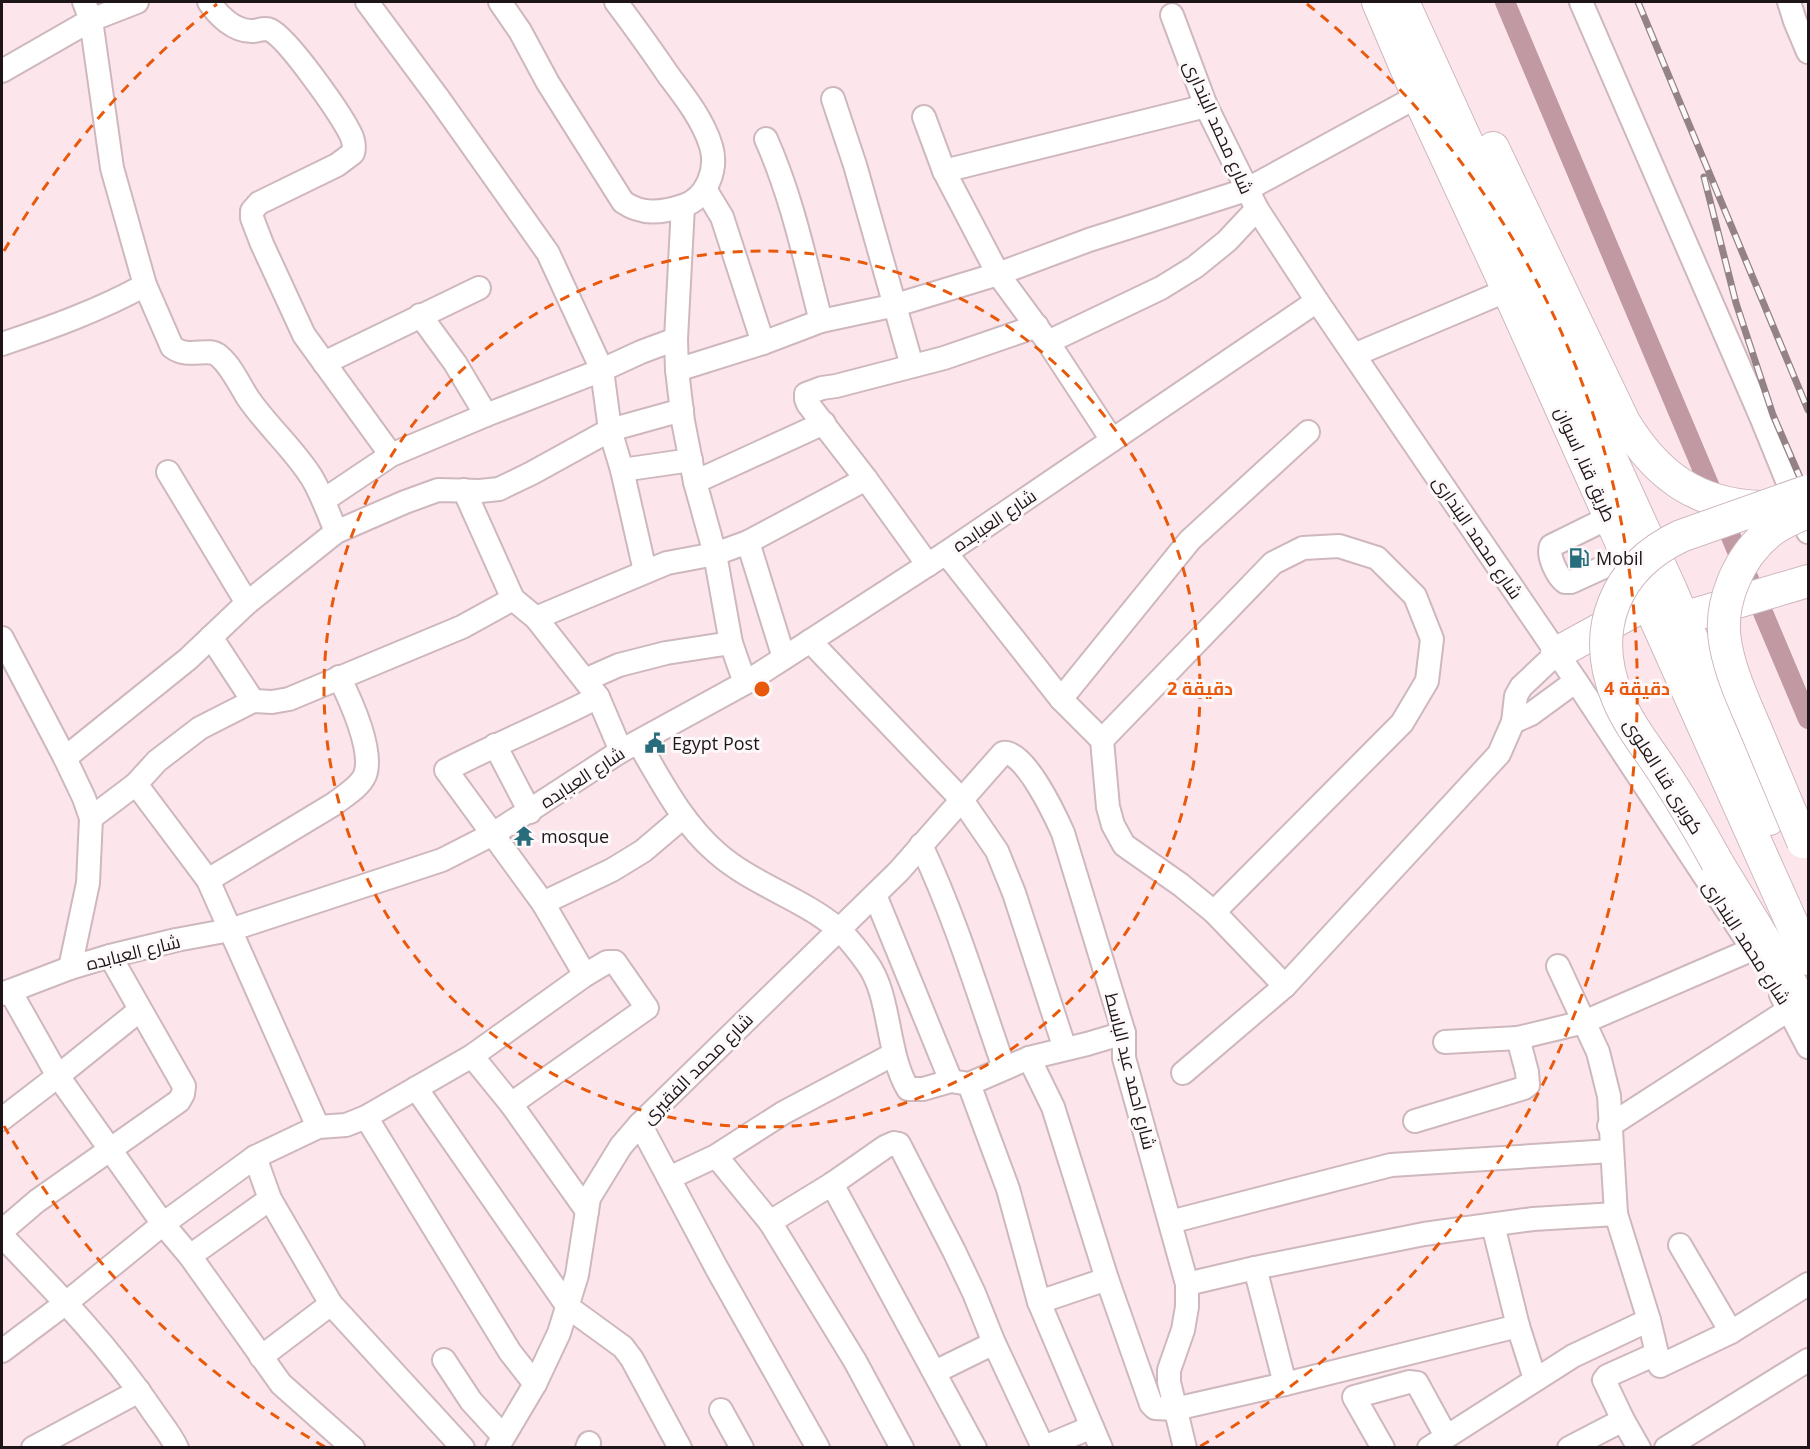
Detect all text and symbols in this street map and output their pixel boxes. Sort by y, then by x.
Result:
street label: شارع محمد البندارى [1178,56,1259,198]
street label: طريق قنا, اسوان [1549,403,1622,526]
street label: شارع محمد البندارى [1427,471,1528,604]
street label: شارع العبابده [947,483,1041,558]
fuel station icon: Mobil [1567,546,1591,570]
place label: Mobil [1596,546,1643,570]
text: 2 دقيقة [1167,676,1233,700]
text: 4 دقيقة [1604,676,1670,700]
centre of rings [752,679,772,699]
street label: كوبرى قنا العلوى [1619,714,1709,838]
public building icon: Egypt Post [643,731,667,755]
place label: Egypt Post [672,731,760,755]
street label: شارع العبابده [535,741,629,814]
temple icon: mosque [512,824,536,848]
place label: mosque [541,824,609,848]
street label: شارع محمد البندارى [1697,875,1796,1010]
street label: شارع العبابده [83,929,183,976]
street label: شارع احمد عبد الباسط [1099,990,1162,1152]
street label: شارع محمد الفقيرى [636,1007,759,1130]

